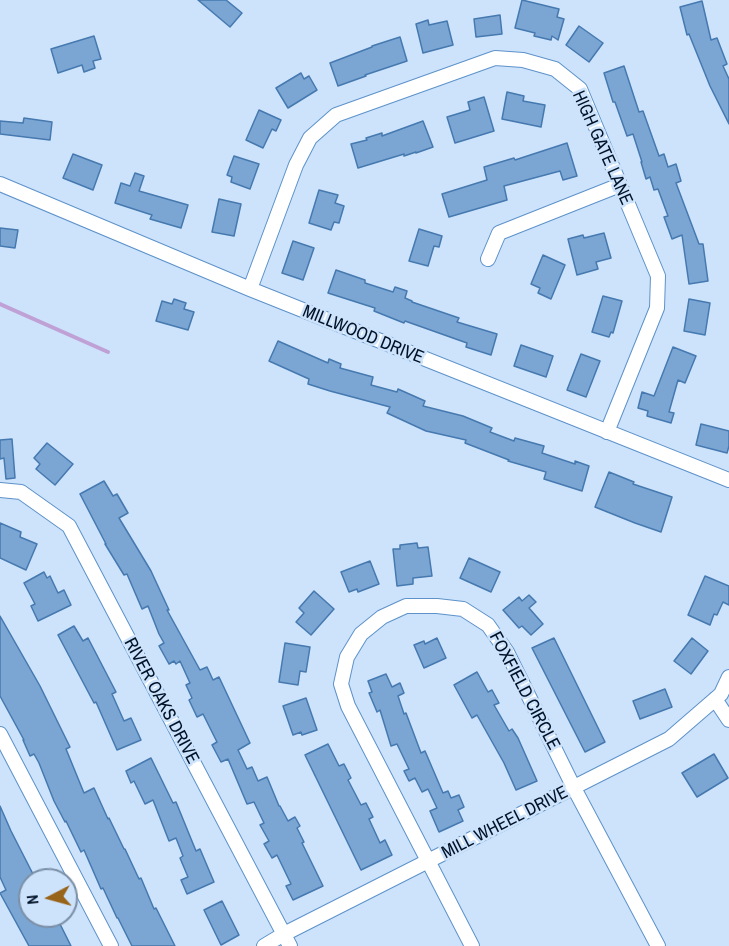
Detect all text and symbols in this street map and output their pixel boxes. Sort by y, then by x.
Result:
street label: HIGH GATE LANE [567,88,637,208]
street label: MILLWOOD DRIVE [299,301,427,369]
street label: FOXFIELD CIRCLE [484,628,564,754]
street label: RIVER OAKS DRIVE [119,634,203,768]
street label: MILL WHEEL DRIVE [438,782,572,864]
north arrow [18,868,78,928]
text: N [21,894,44,906]

